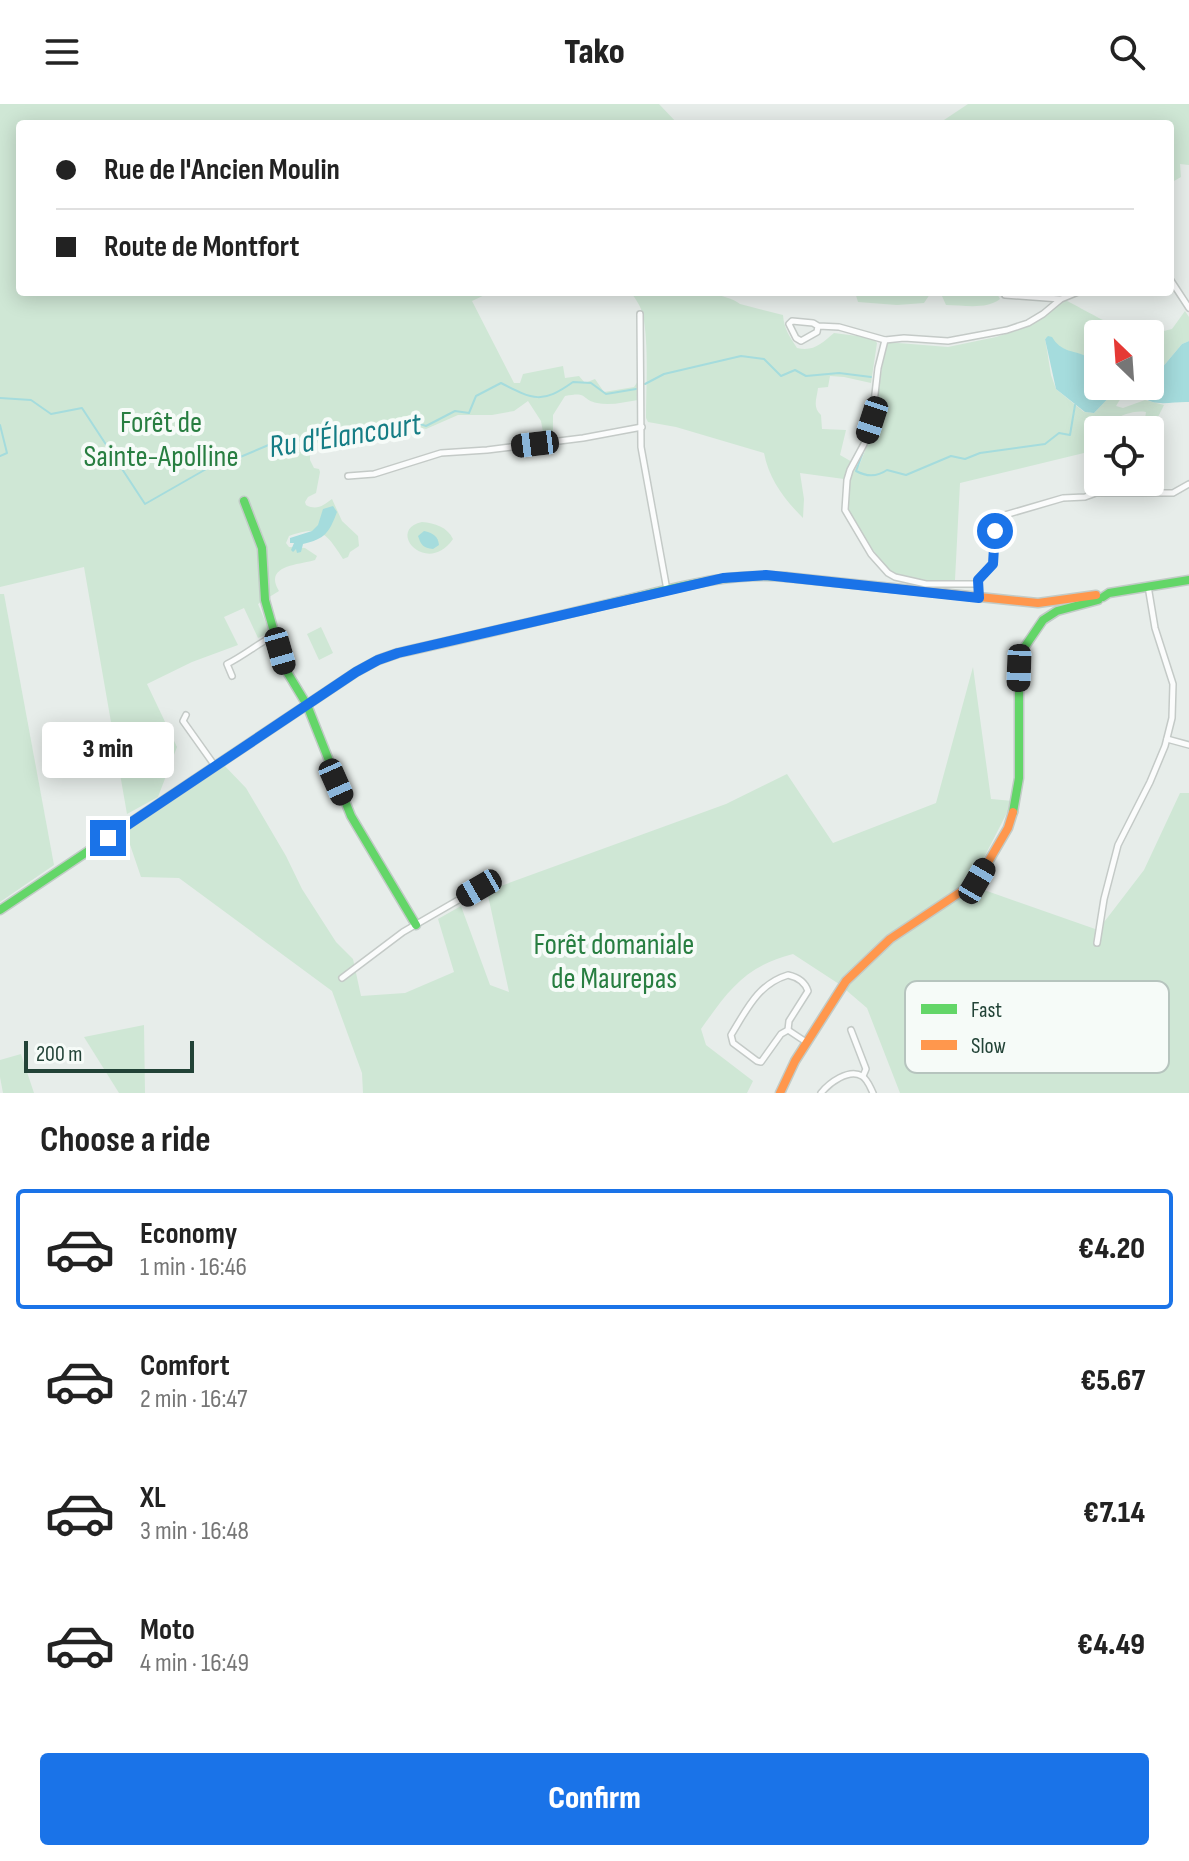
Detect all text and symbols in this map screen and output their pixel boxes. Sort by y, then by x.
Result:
icon: menu [40,30,84,74]
icon: search [1105,30,1149,74]
text: Tako [564,31,625,74]
text: Rue de l'Ancien Moulin [104,152,340,188]
text: Route de Montfort [104,229,299,265]
north arrow [1084,320,1164,400]
map controls [1084,320,1164,496]
car [853,393,891,447]
park label: Forêt de Sainte-Apolline [84,405,238,475]
water label: Ru d'Élancourt [266,405,425,467]
button: locate [1084,416,1164,496]
car [510,429,560,459]
route start [977,513,1013,549]
car [262,625,298,677]
car [1006,644,1032,692]
callout: 3 min [42,722,174,778]
text: 3 min [83,734,133,765]
car [315,755,357,809]
route end [90,820,126,856]
car [955,854,999,908]
car [452,866,506,910]
park label: Forêt domaniale de Maurepas [534,927,694,997]
legend [905,981,1169,1073]
text: Fast [971,997,1002,1024]
text: Slow [971,1033,1006,1060]
scale bar [24,1037,194,1073]
text: 200 m [36,1041,82,1068]
text: Choose a ride [40,1119,211,1162]
icon: car [44,1213,116,1285]
text: Economy [140,1216,237,1252]
text: €4.20 [1078,1231,1145,1267]
text: 1 min · 16:46 [140,1252,247,1283]
icon: car [44,1345,116,1417]
text: Comfort [140,1348,230,1384]
text: €5.67 [1081,1363,1145,1399]
text: 2 min · 16:47 [140,1384,247,1415]
icon: car [44,1477,116,1549]
text: XL [140,1480,166,1516]
text: €7.14 [1083,1495,1145,1531]
text: 3 min · 16:48 [140,1516,249,1547]
icon: car [44,1609,116,1681]
text: Moto [140,1612,195,1648]
text: €4.49 [1077,1627,1145,1663]
text: 4 min · 16:49 [140,1648,249,1679]
button: Confirm [40,1753,1149,1845]

